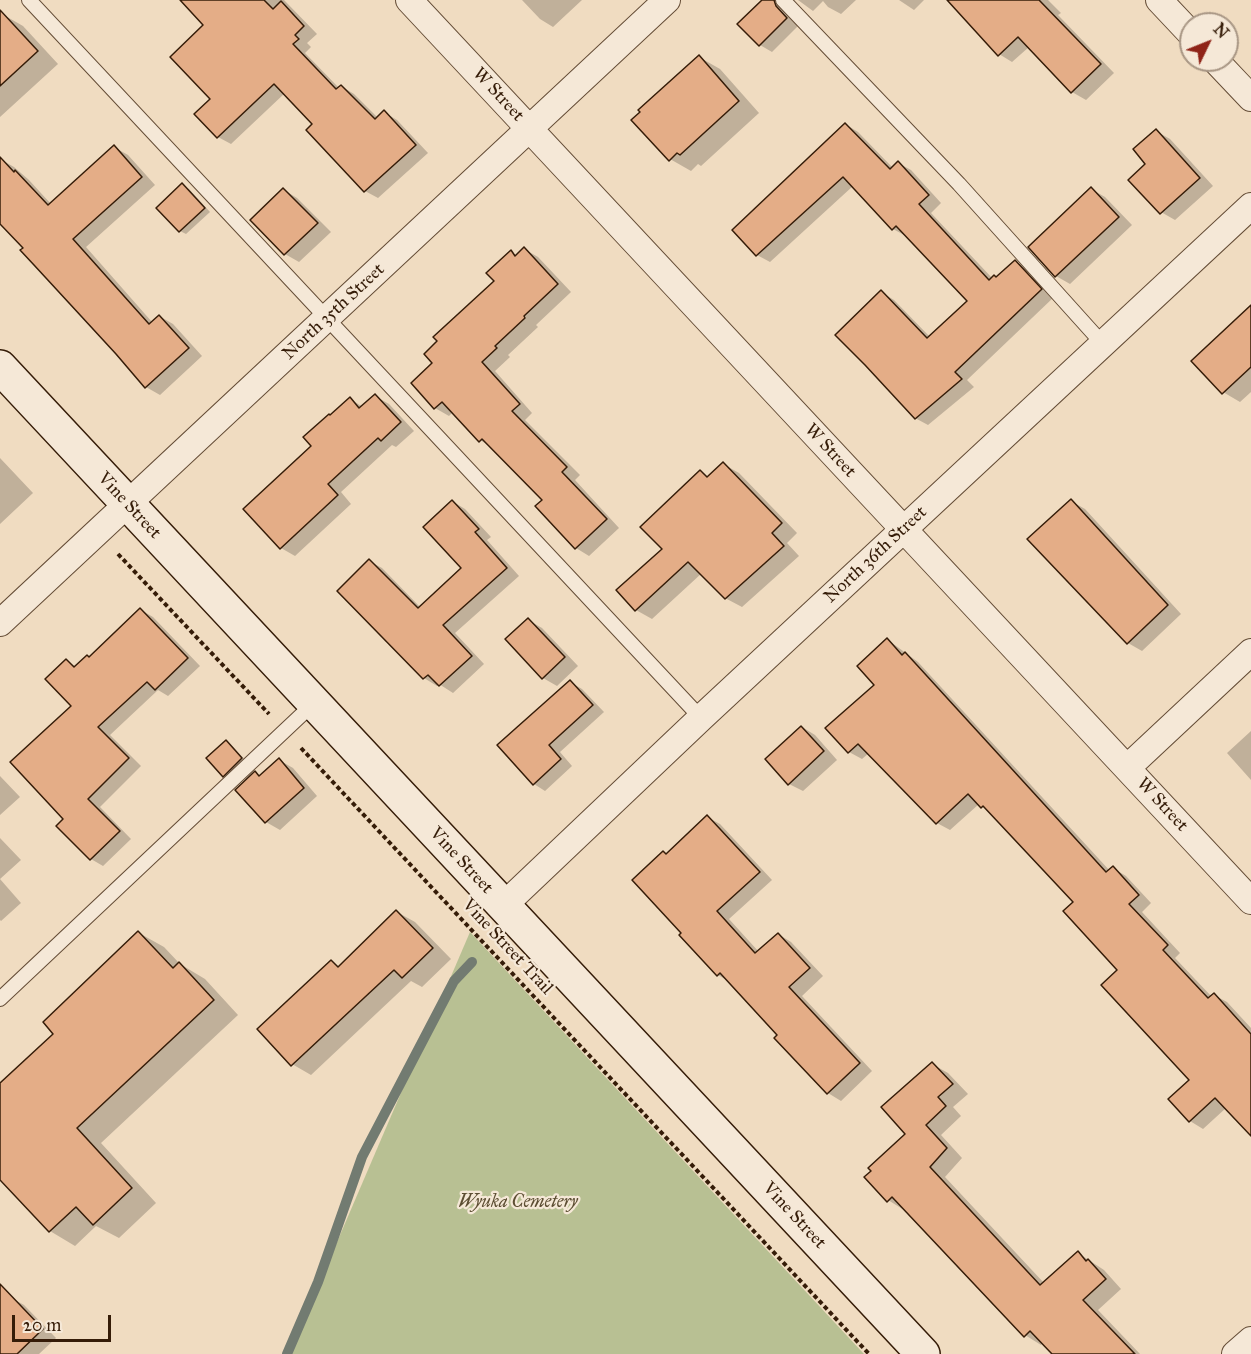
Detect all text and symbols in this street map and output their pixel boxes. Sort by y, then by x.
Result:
north arrow [1179,12,1239,72]
text: N [1209,19,1233,42]
street label: W Street [468,64,528,126]
street label: North 35th Street [278,259,390,365]
street label: W Street [800,420,860,482]
street label: Vine Street [93,468,165,544]
street label: North 36th Street [820,502,932,608]
street label: W Street [1132,774,1192,836]
street label: Vine Street [425,823,497,899]
street label: Vine Street Trail [457,895,557,999]
street label: Vine Street [758,1178,830,1254]
park label: Wyuka Cemetery [458,1192,578,1214]
scale bar [15,1303,114,1341]
text: 20 m [23,1314,61,1336]

